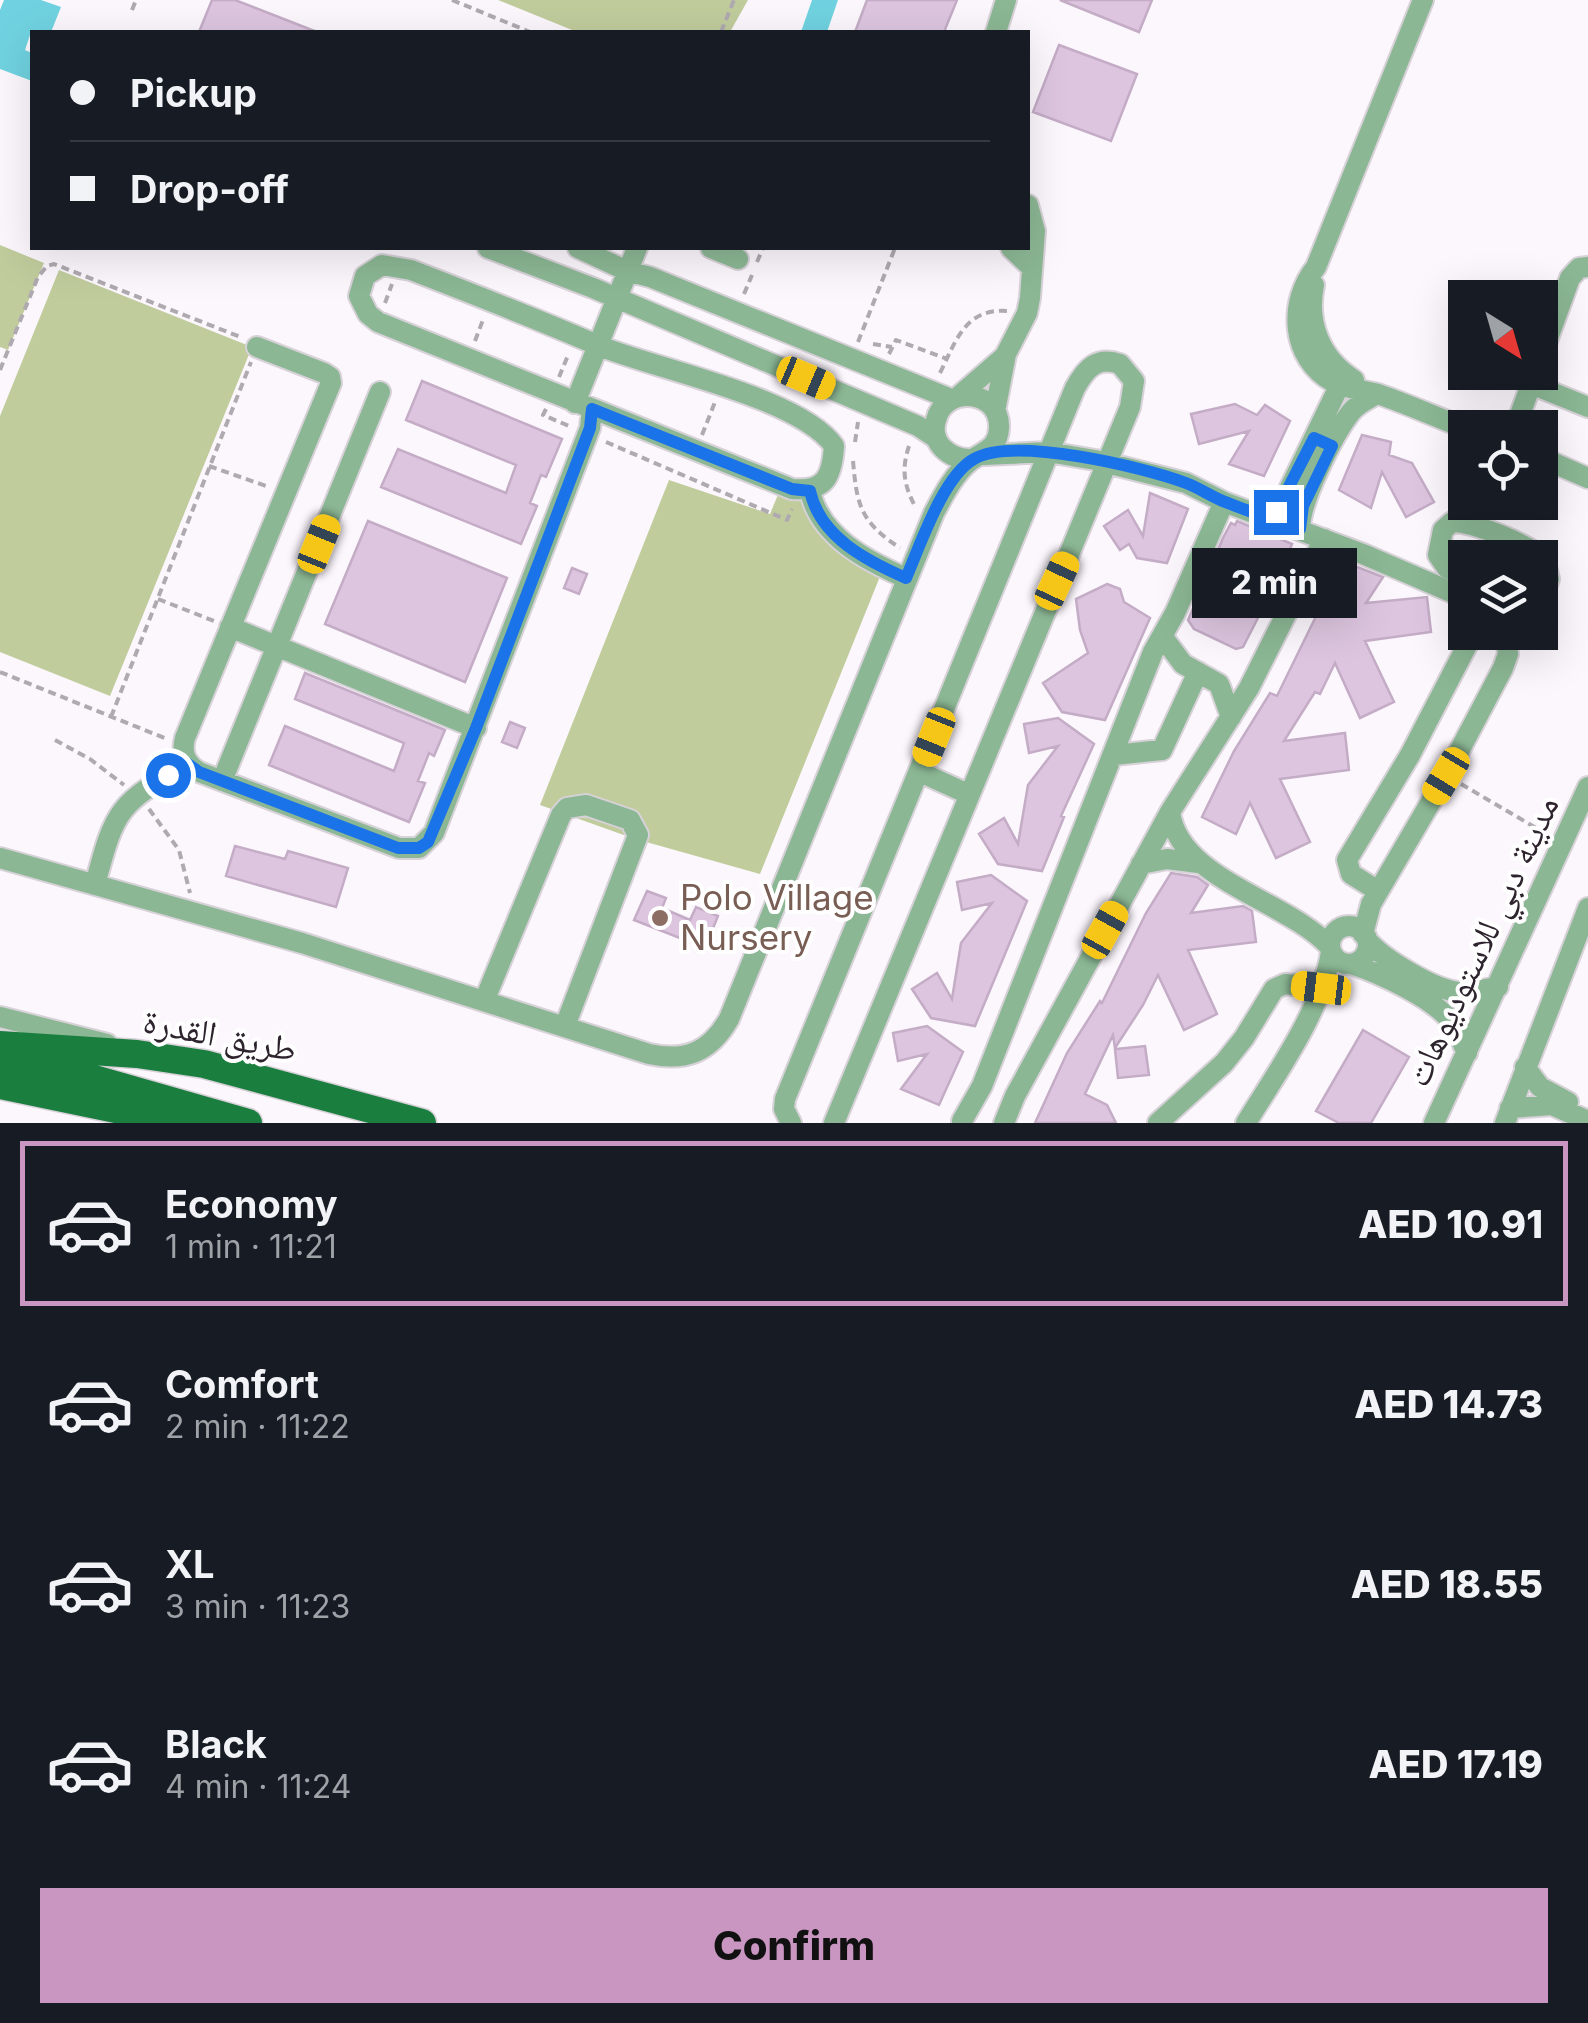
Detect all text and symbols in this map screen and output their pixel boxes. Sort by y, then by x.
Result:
text: Pickup [130,70,257,116]
text: Drop-off [130,166,289,212]
north arrow [1448,280,1558,390]
map controls [1448,280,1558,650]
car [773,352,839,404]
button: locate [1448,410,1558,520]
route end [1254,490,1299,535]
car [294,511,344,577]
button: layers [1448,540,1558,650]
car [1031,547,1083,615]
callout: 2 min [1194,547,1358,617]
text: 2 min [1231,563,1318,602]
car [909,704,959,770]
car [1418,743,1474,809]
route start [146,753,191,798]
street label: مدينة دبي للاستوديوهات [1395,789,1574,1096]
place label: Polo Village Nursery [680,876,874,958]
car [1077,896,1133,964]
marker: Polo Village Nursery [649,907,671,929]
car [1289,969,1353,1007]
street label: طريق القدرة [140,999,300,1070]
icon: car [45,1179,135,1269]
text: Economy [165,1181,338,1227]
text: AED 10.91 [1358,1201,1543,1247]
text: 1 min · 11:21 [165,1227,337,1266]
icon: car [45,1359,135,1449]
text: Comfort [165,1361,319,1407]
text: AED 14.73 [1354,1381,1543,1427]
text: 2 min · 11:22 [165,1407,350,1446]
icon: car [45,1539,135,1629]
text: XL [165,1541,215,1587]
text: AED 18.55 [1351,1561,1543,1607]
text: 3 min · 11:23 [165,1587,350,1626]
icon: car [45,1719,135,1809]
text: Black [165,1721,267,1767]
text: AED 17.19 [1369,1741,1543,1787]
text: 4 min · 11:24 [165,1767,352,1806]
button: Confirm [40,1888,1548,2003]

